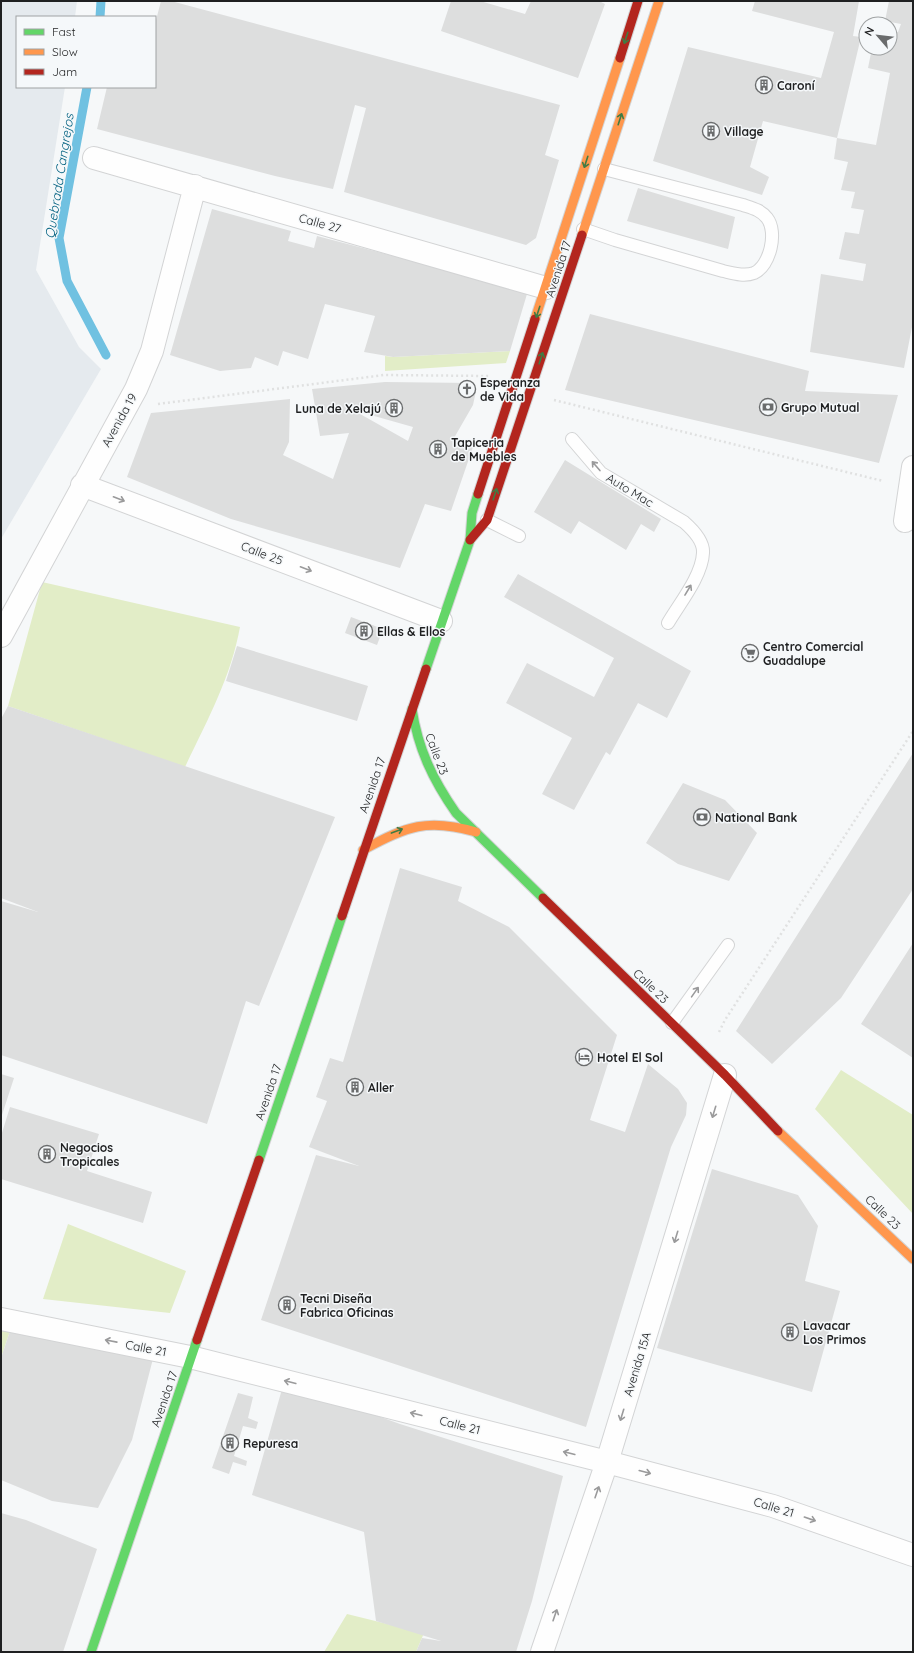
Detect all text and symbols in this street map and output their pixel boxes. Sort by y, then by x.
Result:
legend [16,16,156,88]
north arrow [858,16,898,56]
text: Fast [52,24,76,39]
text: N [861,24,877,38]
one-way arrow [622,31,629,44]
text: Slow [52,44,78,59]
text: Jam [52,64,77,79]
building icon: Caroní [754,75,774,95]
place label: Caroní [777,78,816,93]
water label: Quebrada Cangrejos [41,112,77,240]
one-way arrow [617,113,625,125]
building icon: Village [701,121,721,141]
place label: Village [724,124,763,139]
one-way arrow [582,155,589,168]
street label: Calle 27 [297,210,343,236]
street label: Avenida 17 [542,239,574,299]
one-way arrow [534,306,541,319]
one-way arrow [538,352,545,365]
place label: Esperanza de Vida [480,375,540,404]
church icon: Esperanza de Vida [457,379,477,399]
street label: Avenida 19 [98,390,140,449]
bank icon: Grupo Mutual [758,397,778,417]
building icon: Luna de Xelajú [384,398,404,418]
place label: Grupo Mutual [781,400,860,415]
place label: Luna de Xelajú [295,401,381,416]
place label: Tapiceria de Muebles [451,435,517,464]
building icon: Tapiceria de Muebles [428,439,448,459]
one-way arrow [592,462,601,472]
street label: Auto Mac [604,470,656,510]
one-way arrow [492,488,499,501]
one-way arrow [112,495,124,503]
street label: Calle 25 [239,538,285,568]
one-way arrow [299,566,311,574]
one-way arrow [684,585,692,596]
building icon: Ellas & Ellos [354,621,374,641]
place label: Ellas & Ellos [377,624,446,639]
place label: Centro Comercial Guadalupe [763,639,863,668]
supermarket icon: Centro Comercial Guadalupe [740,643,760,663]
street label: Calle 23 [422,731,452,777]
street label: Avenida 17 [355,755,389,815]
bank icon: National Bank [692,807,712,827]
place label: National Bank [715,810,797,825]
one-way arrow [391,827,403,835]
street label: Calle 23 [630,965,672,1007]
one-way arrow [691,986,699,997]
hotel icon: Hotel El Sol [574,1047,594,1067]
place label: Hotel El Sol [597,1050,663,1065]
street label: Avenida 17 [251,1062,285,1122]
building icon: Aller [345,1077,365,1097]
place label: Aller [368,1080,394,1095]
one-way arrow [710,1106,717,1119]
place label: Negocios Tropicales [60,1140,120,1169]
building icon: Negocios Tropicales [37,1144,57,1164]
street label: Calle 23 [862,1191,904,1233]
one-way arrow [672,1230,679,1243]
place label: Tecni Diseña Fabrica Oficinas [300,1291,394,1320]
building icon: Tecni Diseña Fabrica Oficinas [277,1295,297,1315]
place label: Lavacar Los Primos [803,1318,866,1347]
building icon: Lavacar Los Primos [780,1322,800,1342]
street label: Avenida 15A [620,1330,654,1398]
one-way arrow [105,1336,118,1344]
street label: Calle 21 [124,1337,168,1359]
street label: Avenida 17 [147,1369,181,1429]
one-way arrow [284,1378,297,1385]
one-way arrow [618,1408,625,1421]
one-way arrow [410,1410,423,1417]
street label: Calle 21 [438,1413,482,1437]
building icon: Repuresa [220,1433,240,1453]
place label: Repuresa [243,1436,298,1451]
one-way arrow [563,1448,576,1456]
one-way arrow [638,1469,651,1476]
one-way arrow [594,1486,601,1499]
street label: Calle 21 [752,1494,796,1520]
one-way arrow [804,1516,817,1523]
one-way arrow [552,1609,559,1622]

